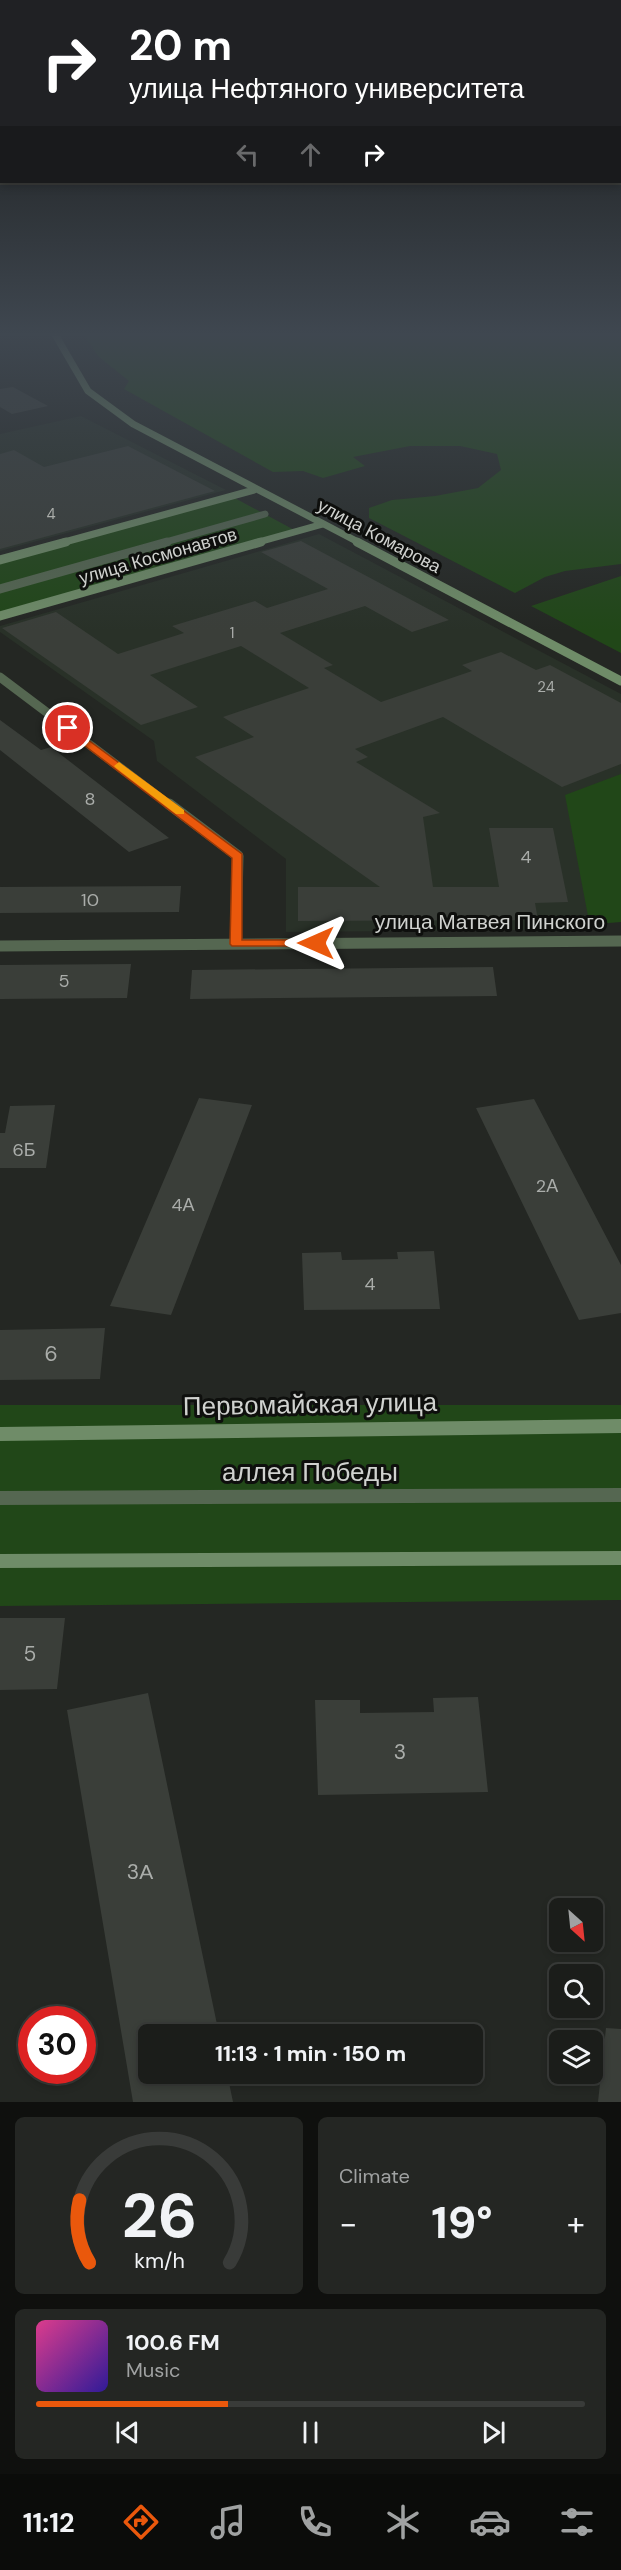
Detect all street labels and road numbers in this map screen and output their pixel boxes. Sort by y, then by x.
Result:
street label: улица Комарова [313,493,446,579]
street label: улица Космонавтов [76,522,240,590]
street label: улица Матвея Пинского [375,908,605,936]
street label: Первомайская улица [183,1385,438,1423]
street label: аллея Победы [222,1455,398,1489]

